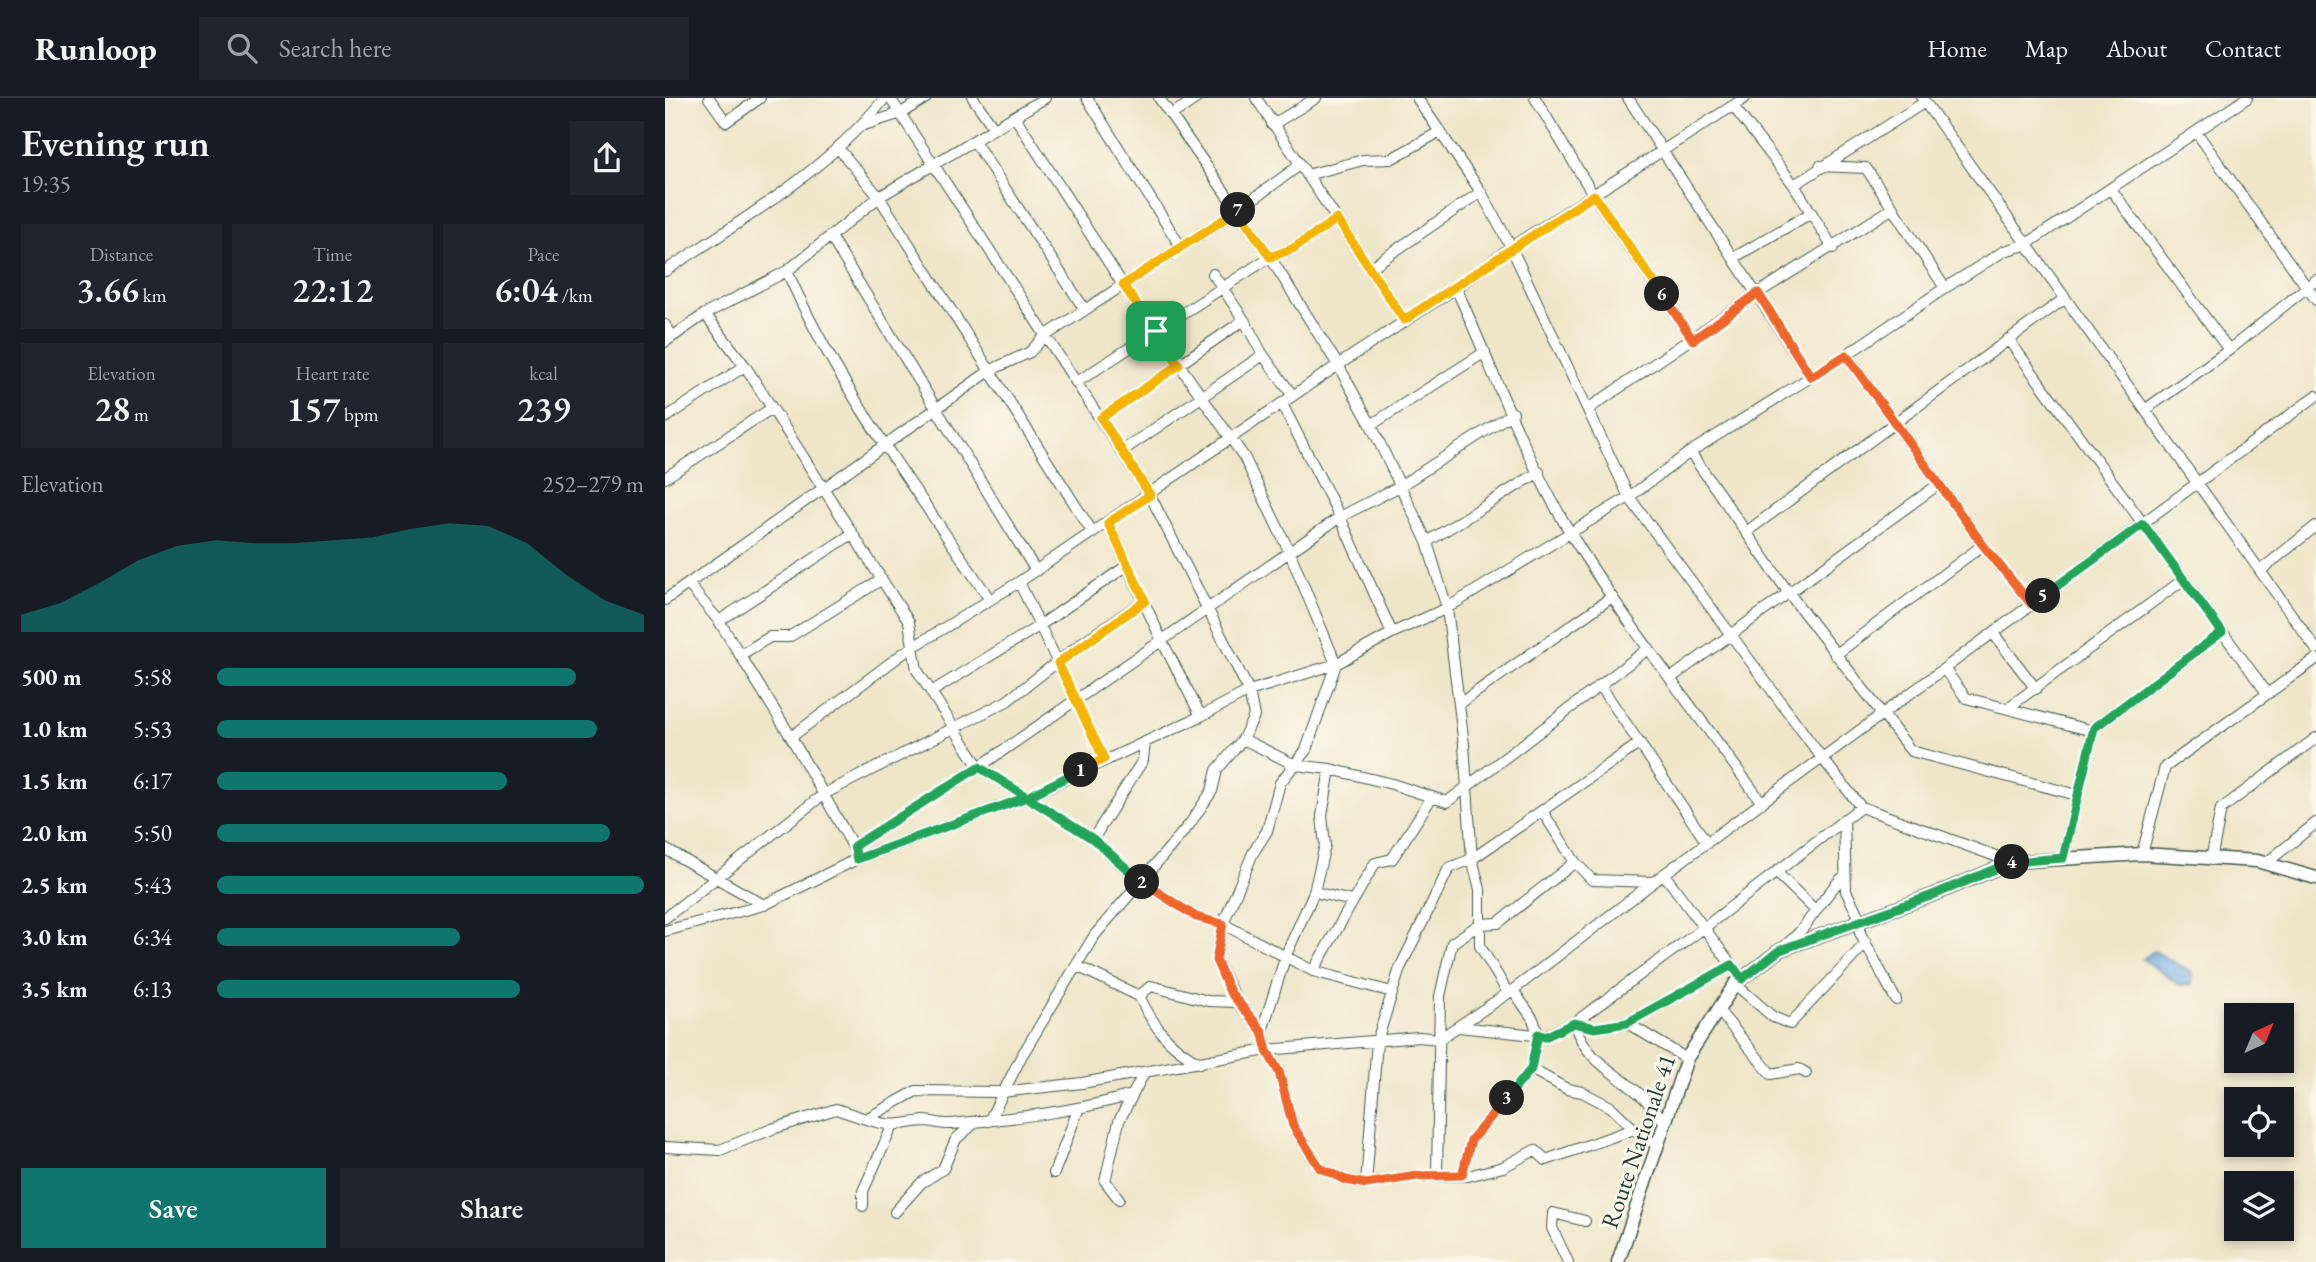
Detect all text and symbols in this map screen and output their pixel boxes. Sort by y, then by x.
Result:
search box [199,17,689,80]
text: Runloop [35,27,157,70]
icon: search [223,29,261,67]
text: Search here [279,31,391,65]
text: Home [1927,33,1987,64]
text: Map [2025,33,2068,64]
text: About [2106,33,2167,64]
text: Contact [2205,33,2281,64]
text: Evening run [21,118,210,167]
button: share [570,121,644,195]
text: 19:35 [21,169,71,199]
pin: 7 [1221,192,1255,228]
text: 7 [1232,197,1243,222]
text: Distance [90,242,153,267]
text: Time [313,242,352,267]
text: Pace [528,242,559,267]
text: 3.66 [77,267,139,312]
text: 22:12 [292,267,373,312]
text: 6:04 [494,267,558,312]
pin: 6 [1644,276,1679,312]
text: 6 [1656,281,1667,306]
text: km [139,283,166,308]
text: /km [558,283,593,308]
pin [1126,301,1186,361]
icon: arrive [1137,312,1175,350]
text: Elevation [87,361,156,386]
text: Heart rate [296,361,369,386]
text: kcal [529,361,558,386]
text: 28 [94,386,130,431]
text: 157 [286,386,340,431]
text: 239 [517,386,570,431]
text: m [130,402,149,427]
text: bpm [340,402,379,427]
text: Elevation [21,469,104,499]
text: 252–279 m [543,469,644,499]
pin: 5 [2025,578,2061,614]
text: 5 [2037,583,2048,608]
text: 500 m [21,662,82,692]
text: 5:58 [133,662,172,692]
text: 1.0 km [21,714,88,744]
text: 5:53 [133,714,172,744]
pin: 1 [1063,752,1099,788]
text: 1 [1075,757,1086,782]
text: 1.5 km [21,766,88,796]
text: 6:17 [133,766,172,796]
text: 2.0 km [21,818,88,848]
text: 5:50 [133,818,172,848]
pin: 4 [1995,844,2029,880]
text: 4 [2006,849,2017,874]
pin: 2 [1125,864,1159,900]
text: 2 [1136,869,1147,894]
text: 2.5 km [21,870,88,900]
text: 5:43 [133,870,172,900]
text: 3.0 km [21,922,88,952]
text: 6:34 [133,922,172,952]
text: 3.5 km [21,974,88,1004]
text: 6:13 [133,974,172,1004]
north arrow [2224,1003,2294,1073]
map controls [2224,1003,2294,1241]
street label: Route Nationale 41 [1594,1050,1682,1232]
pin: 3 [1489,1080,1525,1116]
text: 3 [1501,1085,1512,1110]
button: locate [2224,1087,2294,1157]
button: Save [21,1168,326,1248]
button: Share [340,1168,644,1248]
button: layers [2224,1171,2294,1241]

